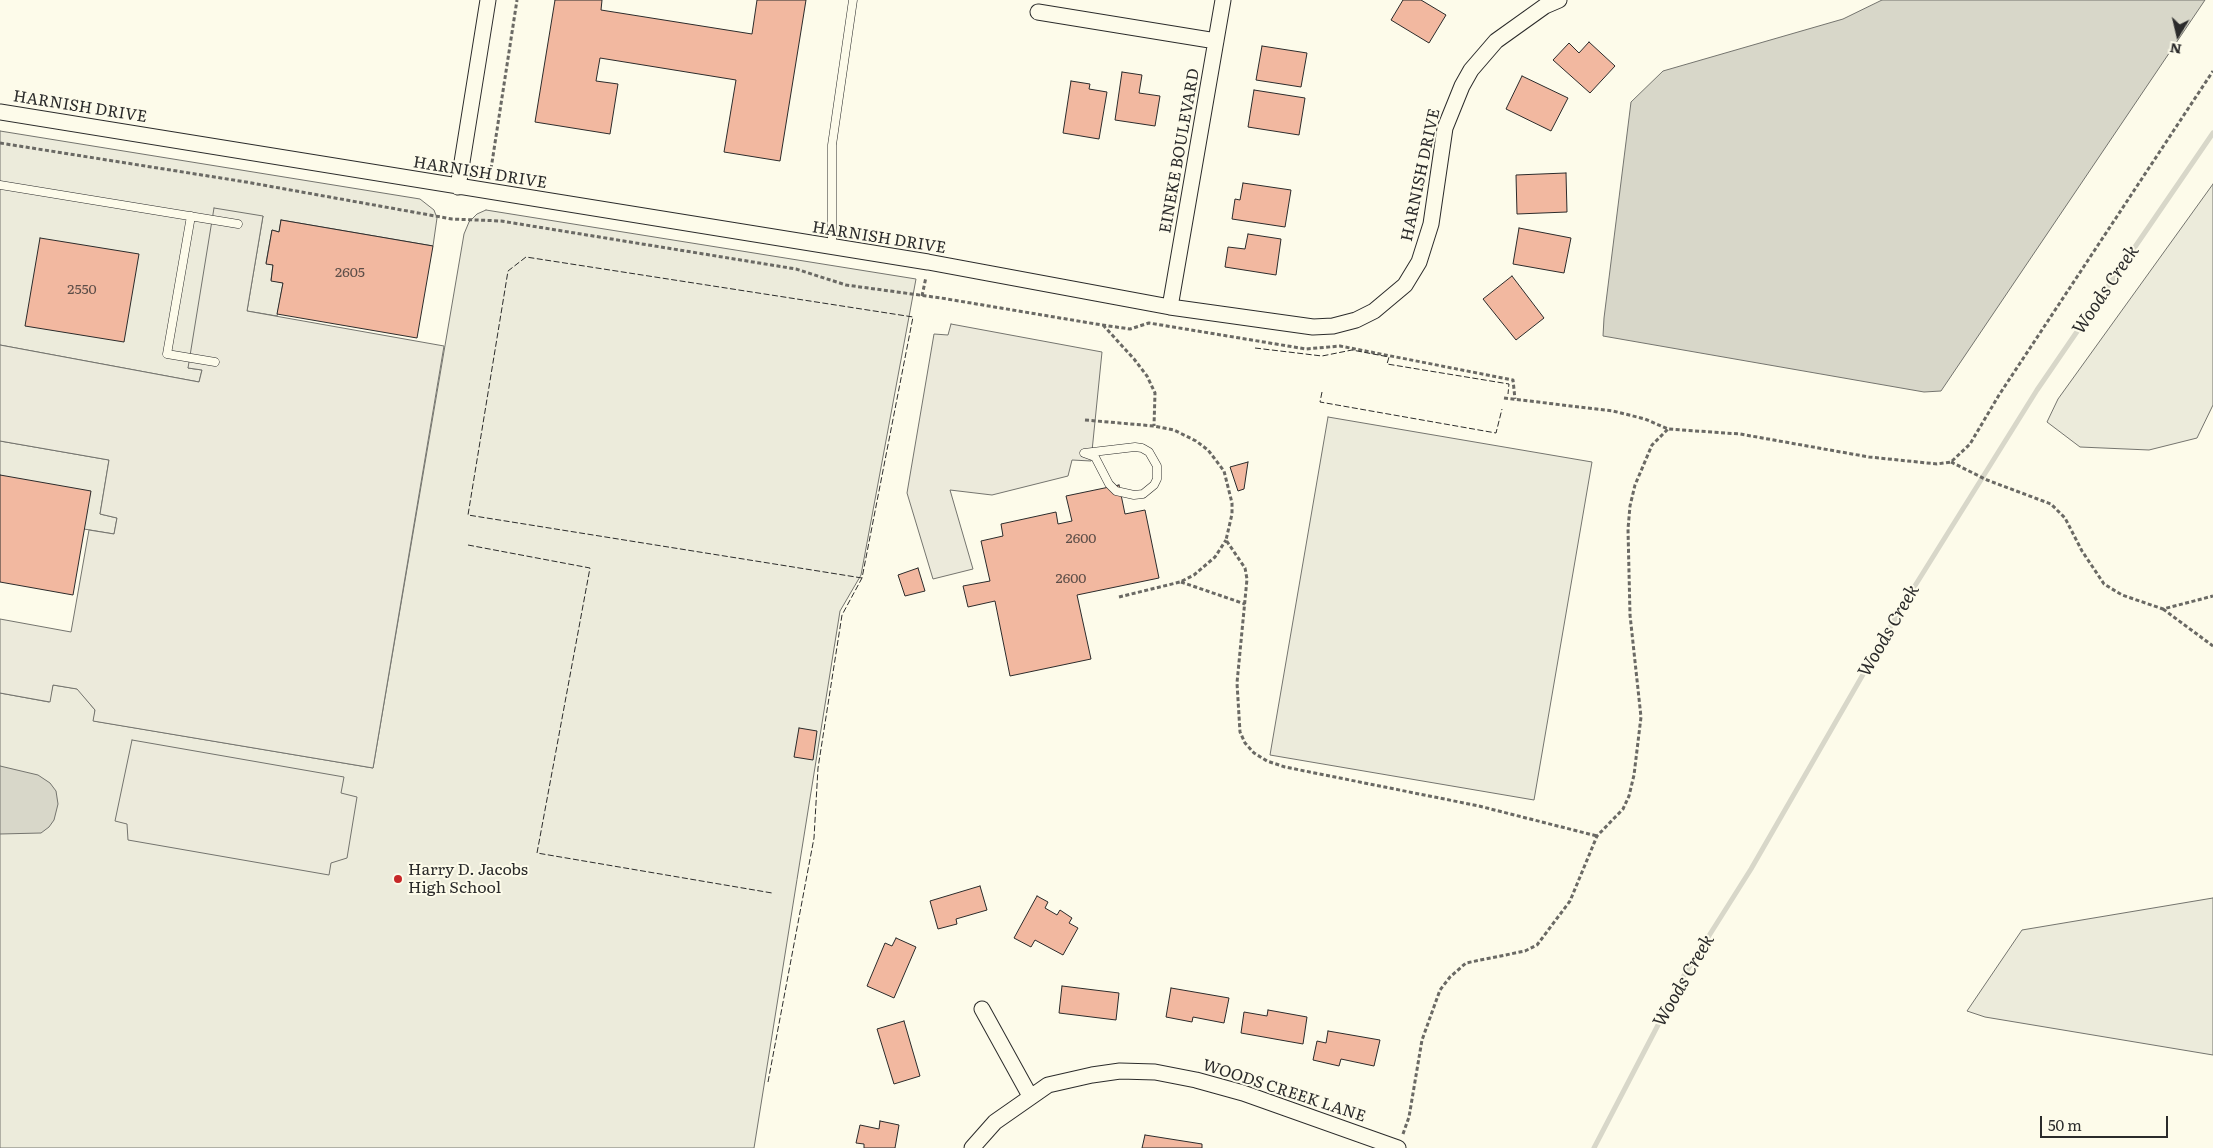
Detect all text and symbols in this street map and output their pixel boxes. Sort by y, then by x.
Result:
north arrow [2153,10,2203,60]
text: N [2168,39,2183,61]
street label: EINEKE BOULEVARD [1156,67,1204,235]
street label: HARNISH DRIVE [12,87,148,127]
street label: HARNISH DRIVE [1398,107,1444,243]
street label: HARNISH DRIVE [412,153,548,193]
street label: HARNISH DRIVE [811,218,947,258]
water label: Woods Creek [2068,241,2144,339]
house number: 2605 [335,265,365,281]
house number: 2550 [67,282,97,298]
house number: 2600 [1066,531,1096,547]
house number: 2600 [1056,571,1086,587]
water label: Woods Creek [1854,581,1924,681]
place label: Harry D. Jacobs High School [408,860,528,898]
marker: Harry D. Jacobs High School [392,873,404,885]
water label: Woods Creek [1649,931,1719,1031]
street label: WOODS CREEK LANE [1200,1056,1368,1126]
scale bar [2043,1106,2170,1138]
text: 50 m [2048,1113,2082,1136]

